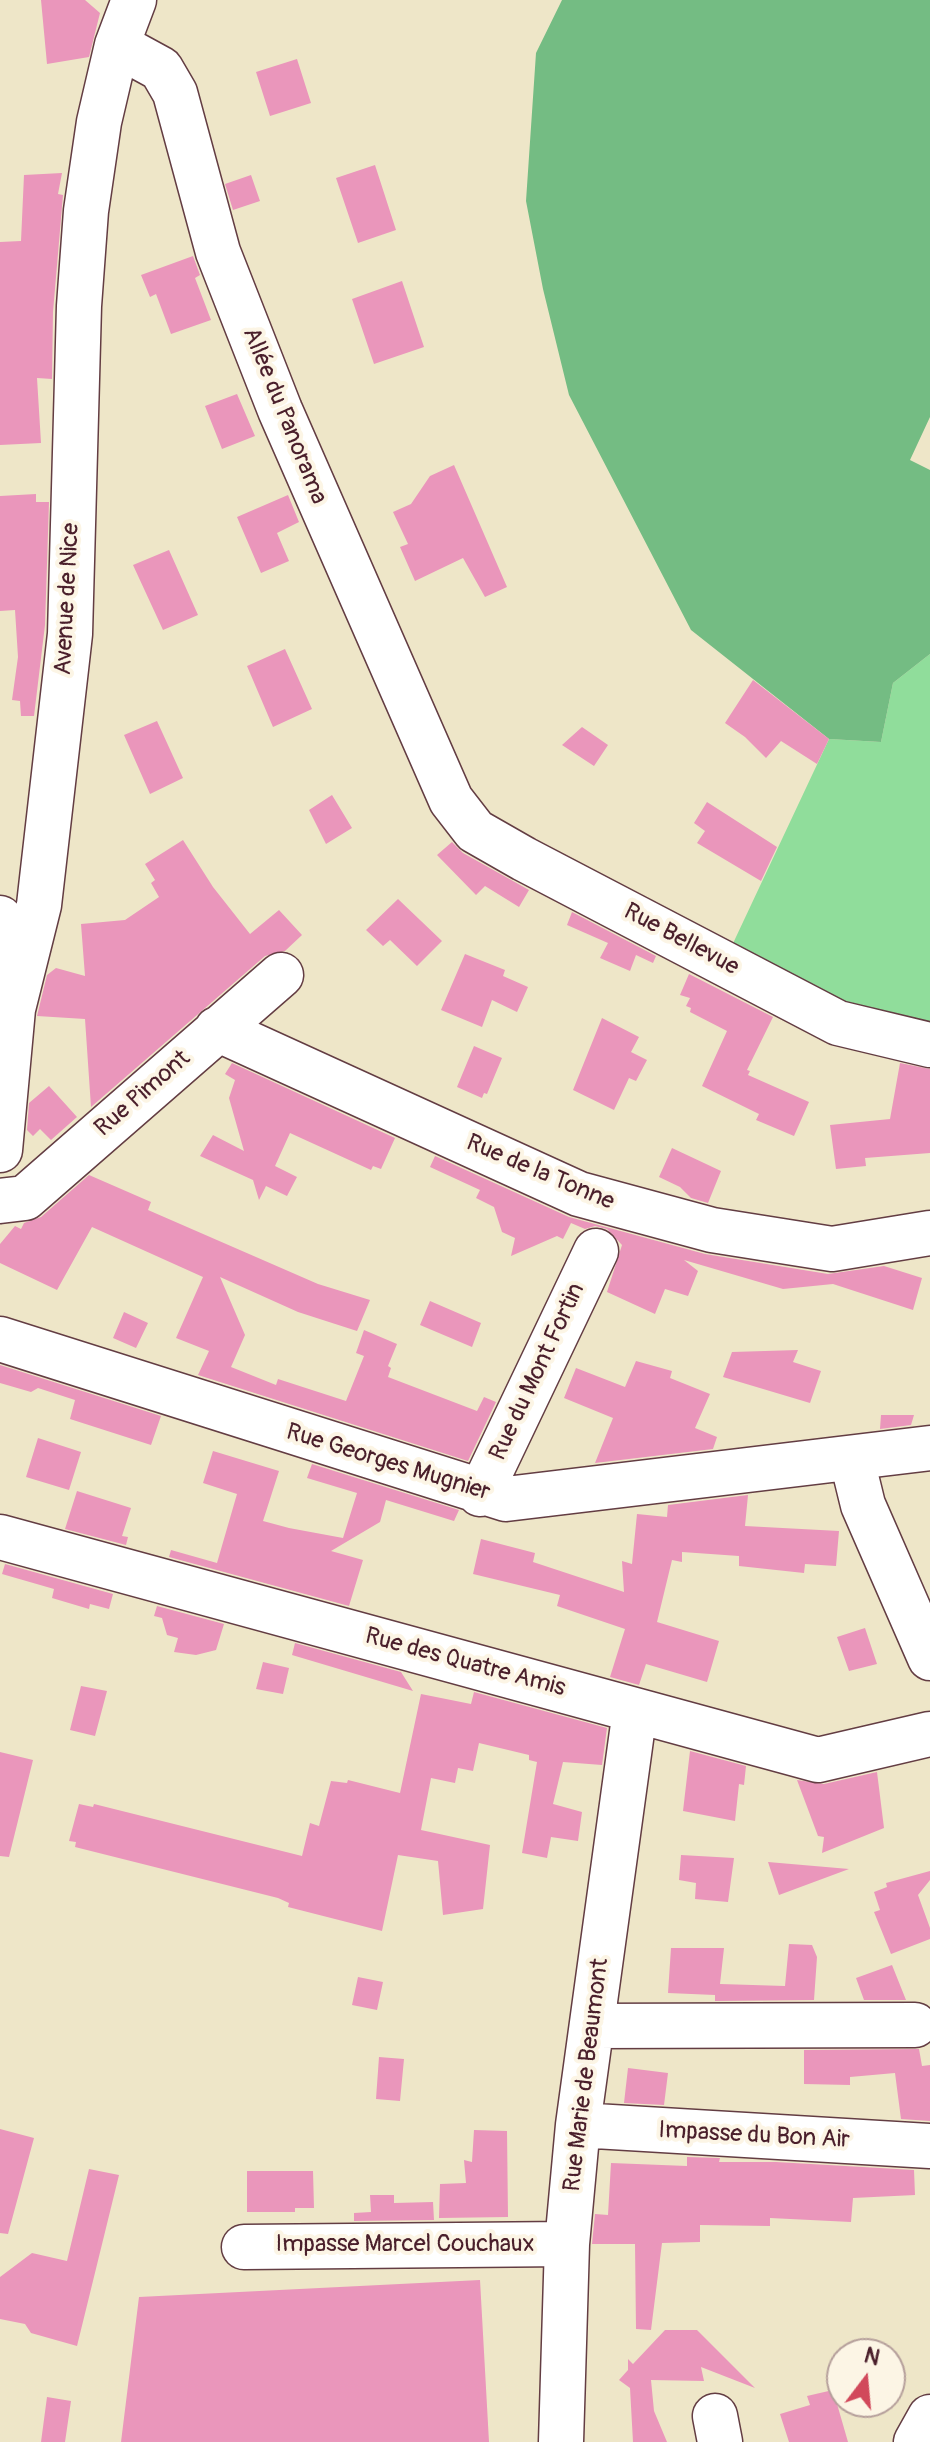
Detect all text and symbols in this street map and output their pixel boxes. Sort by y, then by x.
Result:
street label: Allée du Panorama [235,324,333,508]
street label: Avenue de Nice [50,522,86,676]
street label: Rue Bellevue [618,898,744,982]
street label: Rue Pimont [89,1045,197,1143]
street label: Rue de la Tonne [462,1129,618,1217]
street label: Rue du Mont Fortin [484,1279,592,1465]
street label: Rue Georges Mugnier [283,1418,493,1508]
street label: Rue des Quatre Amis [362,1622,568,1704]
street label: Rue Marie de Beaumont [558,1957,616,2193]
street label: Impasse du Bon Air [658,2117,850,2155]
street label: Impasse Marcel Couchaux [276,2231,534,2259]
north arrow [826,2338,906,2418]
text: N [861,2341,883,2372]

